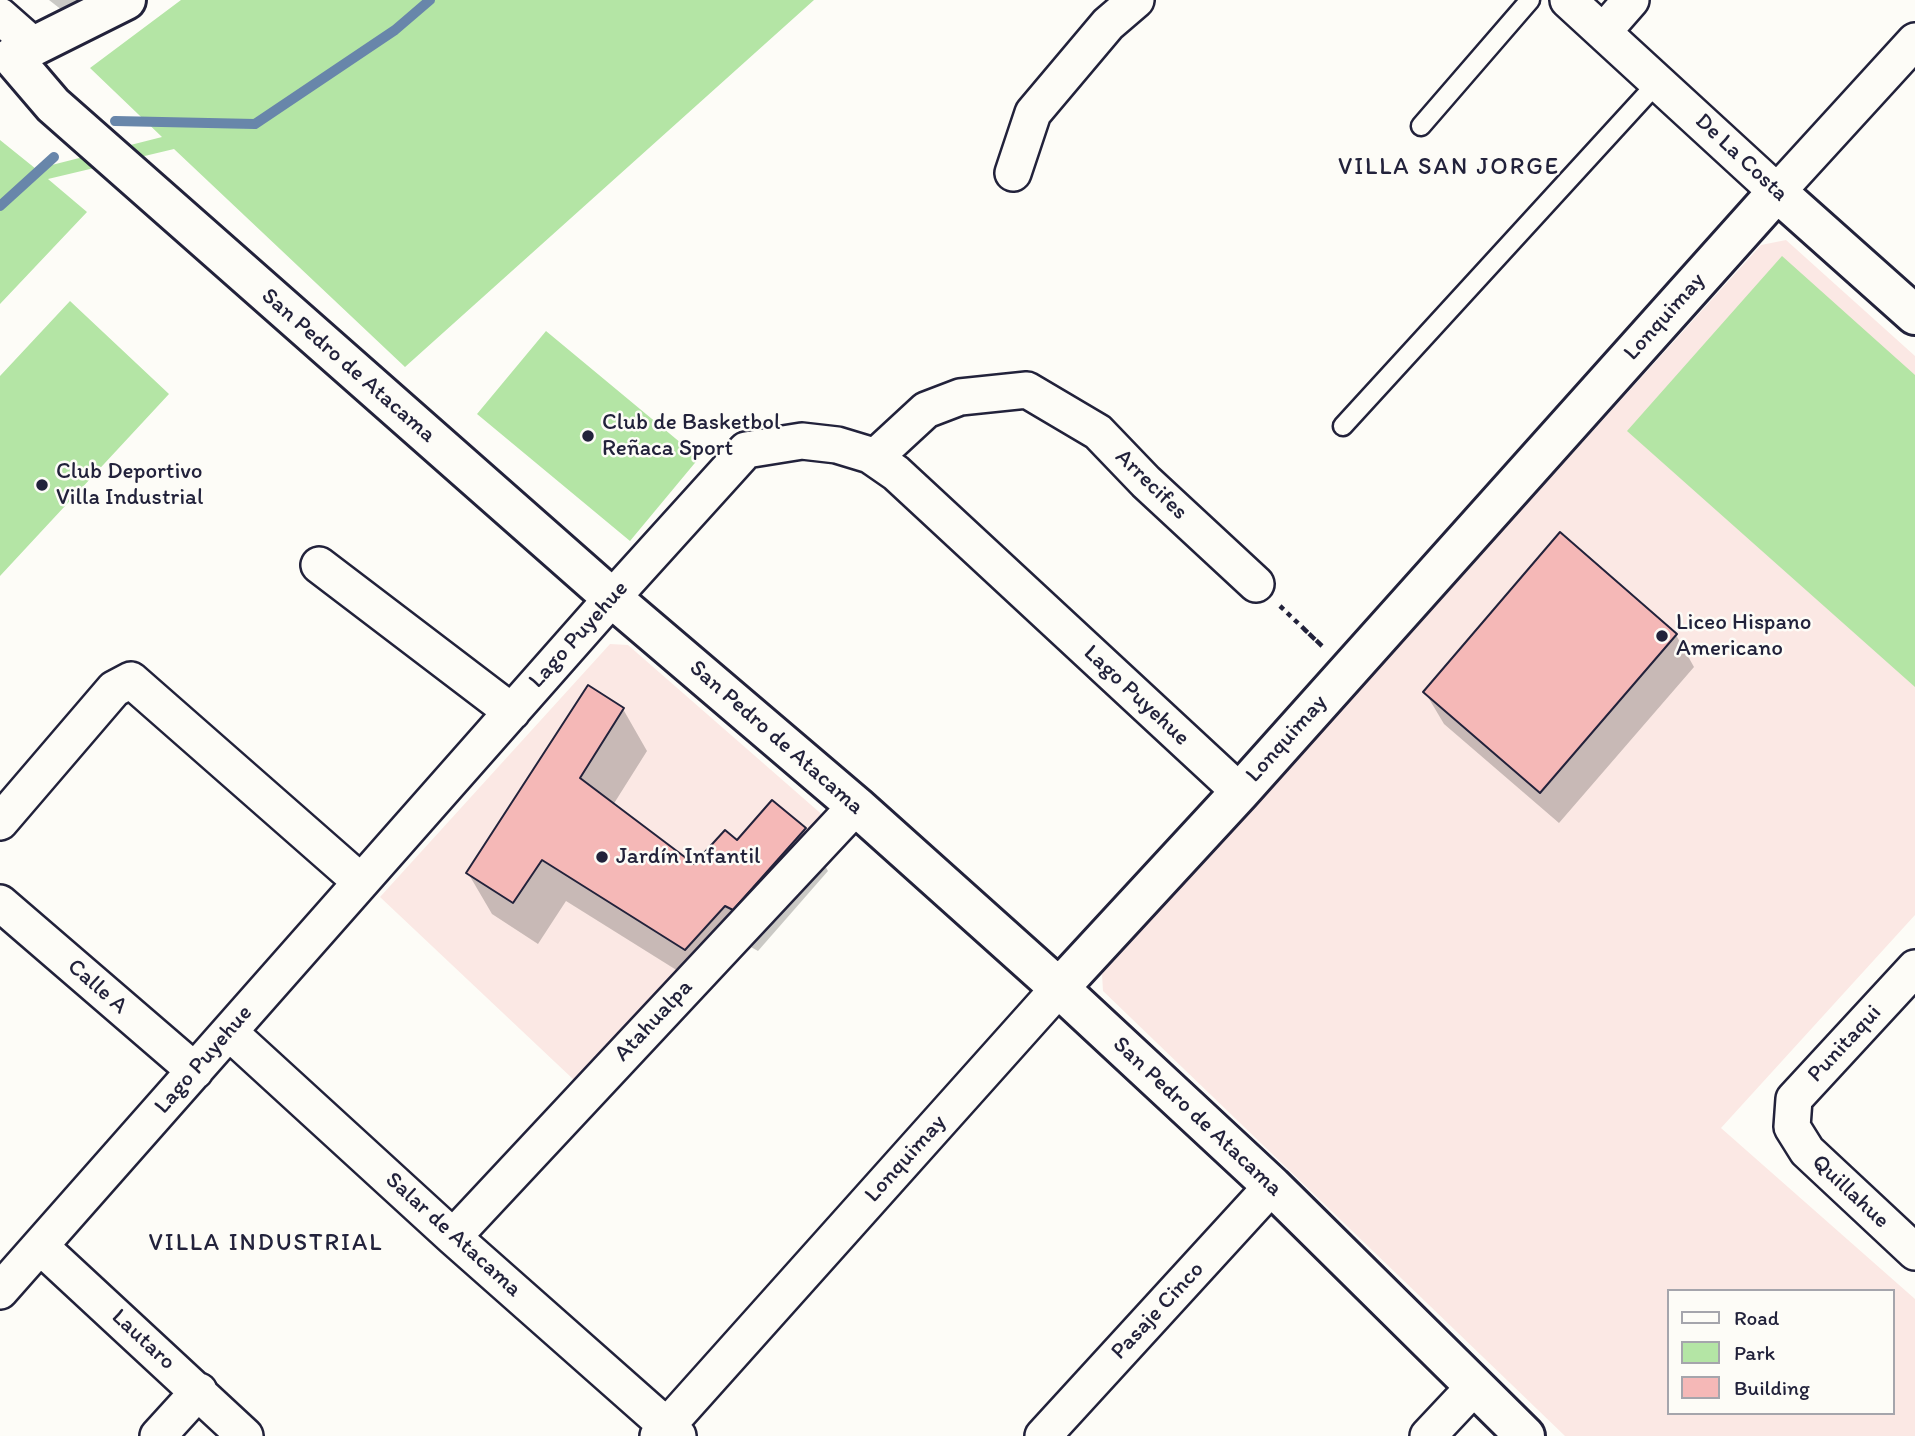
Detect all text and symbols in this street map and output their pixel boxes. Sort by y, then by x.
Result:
street label: De La Costa [1689,108,1793,208]
district label: VILLA SAN JORGE [1340,154,1558,182]
street label: Lonquimay [1618,267,1712,367]
street label: San Pedro de Atacama [255,283,441,449]
place label: Club de Basketbol Reñaca Sport [602,409,780,463]
marker: Club de Basketbol Reñaca Sport [580,428,596,444]
street label: Arrecifes [1109,444,1193,526]
place label: Club Deportivo Villa Industrial [56,458,204,512]
marker: Club Deportivo Villa Industrial [34,477,50,493]
street label: Lago Puyehue [524,576,634,694]
place label: Liceo Hispano Americano [1676,609,1811,663]
marker: Liceo Hispano Americano [1654,628,1670,644]
street label: Lago Puyehue [1077,640,1195,752]
street label: San Pedro de Atacama [683,655,869,821]
street label: Lonquimay [1240,689,1334,789]
place label: Jardín Infantil [616,843,761,871]
marker: Jardín Infantil [594,849,610,865]
street label: Calle A [61,953,133,1021]
street label: Atahualpa [609,974,699,1068]
street label: Lago Puyehue [149,1000,259,1120]
street label: Punitaqui [1802,1000,1888,1088]
street label: San Pedro de Atacama [1106,1031,1288,1203]
street label: Lonquimay [859,1109,953,1209]
street label: Quillahue [1805,1149,1895,1235]
street label: Salar de Atacama [379,1167,527,1303]
district label: VILLA INDUSTRIAL [151,1230,381,1258]
street label: Pasaje Cinco [1106,1256,1210,1366]
legend [1666,1289,1894,1415]
street label: Lautaro [105,1304,181,1376]
text: Road [1734,1305,1779,1330]
text: Park [1734,1340,1775,1365]
text: Building [1734,1375,1810,1400]

